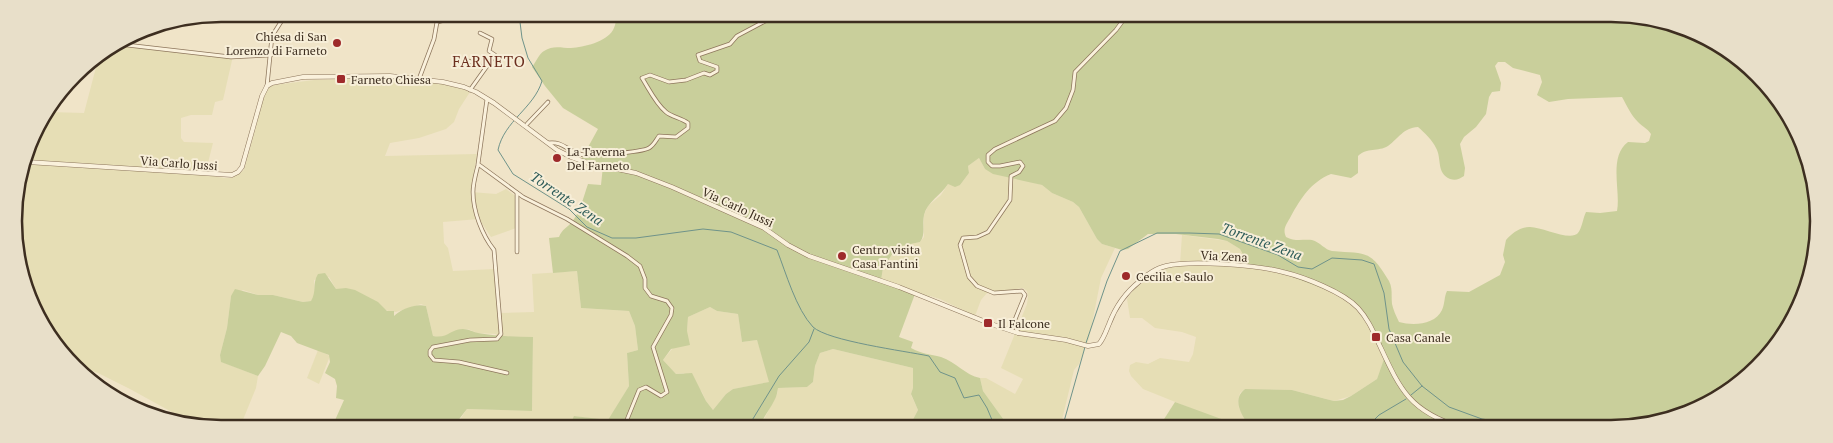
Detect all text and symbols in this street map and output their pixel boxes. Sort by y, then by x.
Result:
place label: Chiesa di San Lorenzo di Farneto [226,29,327,58]
marker: Chiesa di San Lorenzo di Farneto [331,37,343,49]
district label: FARNETO [452,51,526,71]
place label: Farneto Chiesa [351,72,431,87]
marker: Farneto Chiesa [335,73,347,85]
place label: La Taverna Del Farneto [567,144,630,173]
marker: La Taverna Del Farneto [551,152,563,164]
street label: Via Carlo Jussi [140,153,218,173]
water label: Torrente Zena [527,166,607,230]
street label: Via Carlo Jussi [700,184,777,230]
water label: Torrente Zena [1219,218,1305,264]
place label: Centro visita Casa Fantini [852,242,920,271]
street label: Via Zena [1200,247,1248,265]
marker: Centro visita Casa Fantini [836,250,848,262]
place label: Cecilia e Saulo [1136,269,1214,284]
marker: Cecilia e Saulo [1120,270,1132,282]
place label: Il Falcone [998,316,1050,331]
marker: Il Falcone [982,317,994,329]
place label: Casa Canale [1386,330,1451,345]
marker: Casa Canale [1370,331,1382,343]

